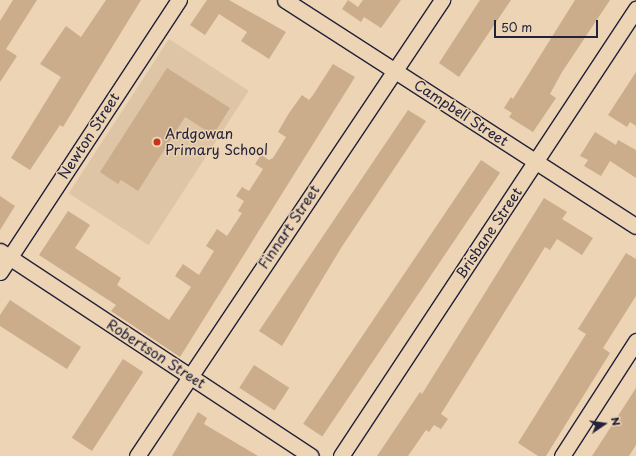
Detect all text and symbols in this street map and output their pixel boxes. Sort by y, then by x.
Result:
scale bar [496,12,600,38]
text: 50 m [501,18,532,36]
street label: Campbell Street [410,76,512,150]
street label: Newton Street [55,90,123,182]
place label: Ardgowan Primary School [165,126,268,158]
marker: Ardgowan Primary School [152,137,162,147]
street label: Finnart Street [255,182,323,272]
street label: Brisbane Street [452,184,526,282]
street label: Robertson Street [103,316,209,392]
north arrow [584,404,624,444]
text: N [607,415,625,427]

